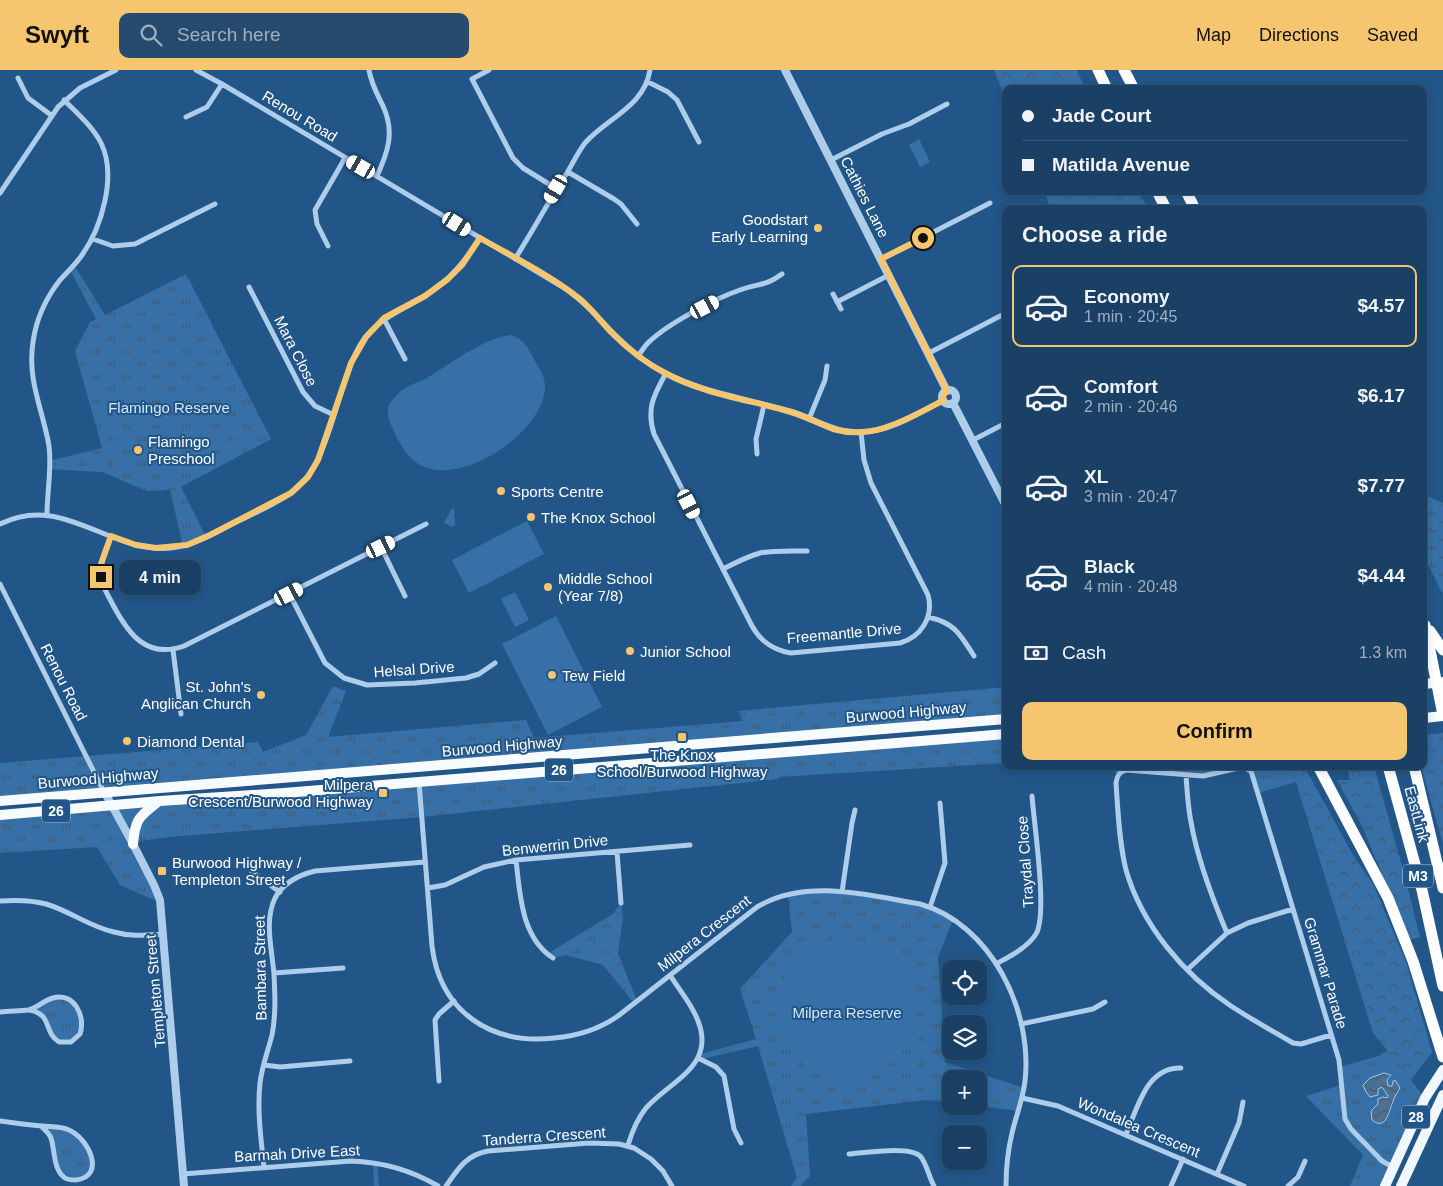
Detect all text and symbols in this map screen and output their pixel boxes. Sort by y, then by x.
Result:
search box [119,13,469,58]
text: Swyft [25,21,89,48]
icon: search [137,21,165,49]
text: Search here [177,24,281,45]
text: Map [1196,25,1231,45]
text: Directions [1259,25,1339,45]
text: Saved [1367,25,1418,45]
street label: Renou Road [260,87,340,145]
text: Jade Court [1052,105,1151,126]
car [344,153,377,181]
street label: Cathies Lane [837,154,893,240]
text: Matilda Avenue [1052,154,1190,175]
car [542,172,569,206]
car [440,210,473,238]
place label: Goodstart Early Learning [711,211,809,245]
marker: Goodstart Early Learning [812,222,824,234]
text: Choose a ride [1022,222,1167,247]
route start [912,227,934,249]
icon: car [1024,284,1069,329]
text: Economy [1084,286,1170,307]
car [688,293,721,321]
text: $4.57 [1357,295,1405,316]
text: 1 min · 20:45 [1084,308,1177,325]
street label: Mara Close [271,313,321,389]
icon: car [1024,374,1069,419]
text: Comfort [1084,376,1158,397]
text: $6.17 [1357,385,1405,406]
text: 2 min · 20:46 [1084,398,1177,415]
park label: Flamingo Reserve [108,399,230,416]
place label: Flamingo Preschool [148,433,215,467]
marker: Flamingo Preschool [132,444,144,456]
icon: car [1024,464,1069,509]
text: XL [1084,466,1108,487]
text: $7.77 [1357,475,1405,496]
place label: Sports Centre [511,483,604,500]
marker: Sports Centre [495,485,507,497]
car [675,487,702,521]
text: 3 min · 20:47 [1084,488,1177,505]
place label: The Knox School [541,509,655,526]
marker: The Knox School [525,511,537,523]
car [364,534,397,560]
icon: car [1024,554,1069,599]
text: Black [1084,556,1135,577]
callout: 4 min [118,560,201,594]
text: $4.44 [1357,565,1405,586]
route end [90,566,112,588]
text: 4 min [139,569,181,586]
place label: Middle School (Year 7/8) [558,570,652,604]
text: 4 min · 20:48 [1084,578,1177,595]
car [272,581,305,607]
marker: Middle School (Year 7/8) [542,581,554,593]
street label: Freemantle Drive [786,620,902,646]
icon: cash [1022,639,1050,667]
street label: Renou Road [37,641,91,723]
text: Cash [1062,642,1106,663]
place label: Junior School [640,643,731,660]
text: 1.3 km [1359,644,1407,661]
marker: Junior School [624,645,636,657]
street label: Helsal Drive [373,658,455,680]
place label: Tew Field [562,667,625,684]
marker: Tew Field [546,669,558,681]
place label: St. John's Anglican Church [141,678,251,712]
marker: St. John's Anglican Church [255,689,267,701]
street label: Burwood Highway [845,698,967,726]
button: Confirm [1022,702,1407,760]
marker: The Knox School/Burwood Highway [676,731,688,743]
street label: Burwood Highway [441,732,563,760]
place label: Diamond Dental [137,733,245,750]
marker: Diamond Dental [121,735,133,747]
place label: The Knox School/Burwood Highway [597,746,768,780]
road number: 26 [545,758,573,782]
street label: Burwood Highway [37,764,159,792]
place label: Milpera Crescent/Burwood Highway [188,776,374,810]
street label: EastLink [1401,784,1433,844]
marker: Milpera Crescent/Burwood Highway [377,787,389,799]
road number: 26 [42,799,70,822]
street label: Traydal Close [1013,816,1037,908]
street label: Benwerrin Drive [501,831,609,859]
place label: Burwood Highway / Templeton Street [172,854,302,888]
road number: M3 [1403,864,1433,888]
marker: Burwood Highway / Templeton Street [156,865,168,877]
street label: Milpera Crescent [654,891,755,975]
street label: Bambara Street [251,915,269,1021]
street label: Grammar Parade [1301,915,1351,1031]
street label: Templeton Street [142,933,168,1048]
map controls [942,960,987,1170]
button: locate [942,960,987,1005]
park label: Milpera Reserve [792,1004,902,1021]
button: layers [942,1015,987,1060]
button: + [942,1070,987,1115]
street label: Wondalea Crescent [1075,1093,1204,1161]
road number: 28 [1402,1106,1430,1128]
street label: Tanderra Crescent [482,1123,607,1149]
button: − [942,1125,987,1170]
street label: Barmah Drive East [234,1141,361,1165]

